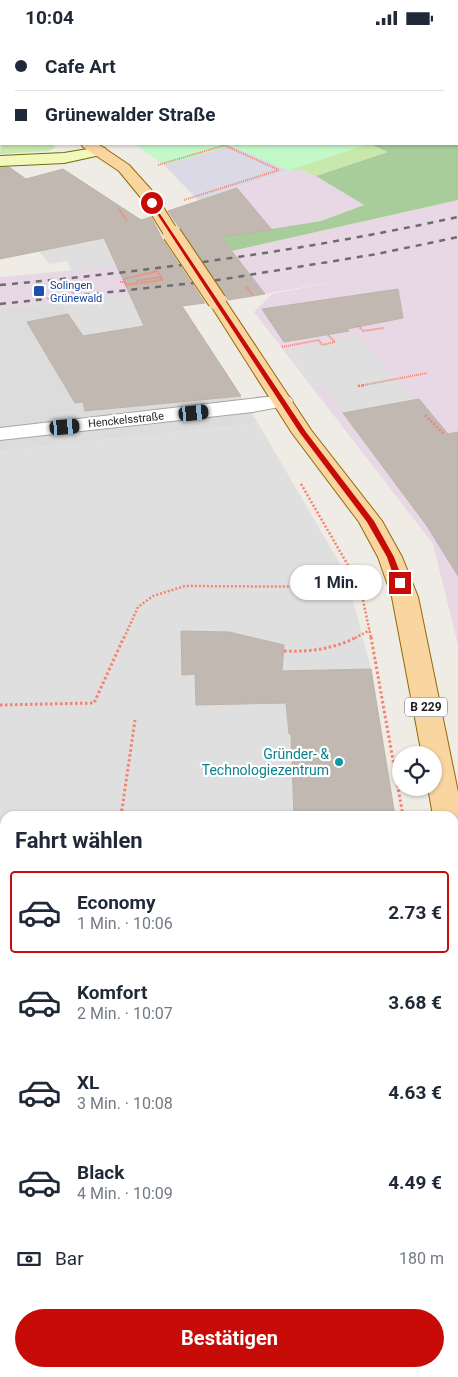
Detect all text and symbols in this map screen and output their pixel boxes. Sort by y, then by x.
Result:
text: 10:04 [25,6,74,29]
text: Cafe Art [45,55,116,78]
text: Grünewalder Straße [45,103,215,126]
route start [141,192,163,214]
place label: Solingen Grünewald [50,279,102,305]
marker: Solingen Grünewald [32,284,46,298]
car [178,404,209,422]
street label: Henckelsstraße [87,410,165,430]
car [49,418,80,436]
callout: 1 Min. [290,565,382,601]
route end [389,572,411,594]
text: 1 Min. [313,573,359,592]
road number: B 229 [405,697,447,717]
place label: Gründer- & Technologiezentrum [202,746,329,778]
map controls [392,746,442,796]
button: locate [392,746,442,796]
marker: Gründer- & Technologiezentrum [333,756,345,768]
text: Fahrt wählen [15,828,143,853]
icon: car [17,890,62,935]
text: Economy [77,891,156,914]
text: 2.73 € [388,901,442,924]
text: 1 Min. · 10:06 [77,914,173,933]
icon: car [17,980,62,1025]
text: Komfort [77,981,147,1004]
text: 3.68 € [388,991,442,1014]
text: 2 Min. · 10:07 [77,1004,173,1023]
icon: car [17,1070,62,1115]
text: XL [77,1071,99,1094]
text: 4.63 € [388,1081,442,1104]
text: 3 Min. · 10:08 [77,1094,173,1113]
icon: car [17,1160,62,1205]
text: Black [77,1161,124,1184]
text: 4.49 € [388,1171,442,1194]
text: 4 Min. · 10:09 [77,1184,173,1203]
icon: cash [15,1245,43,1273]
text: Bar [55,1247,84,1270]
text: 180 m [399,1249,444,1268]
button: Bestätigen [15,1309,444,1367]

